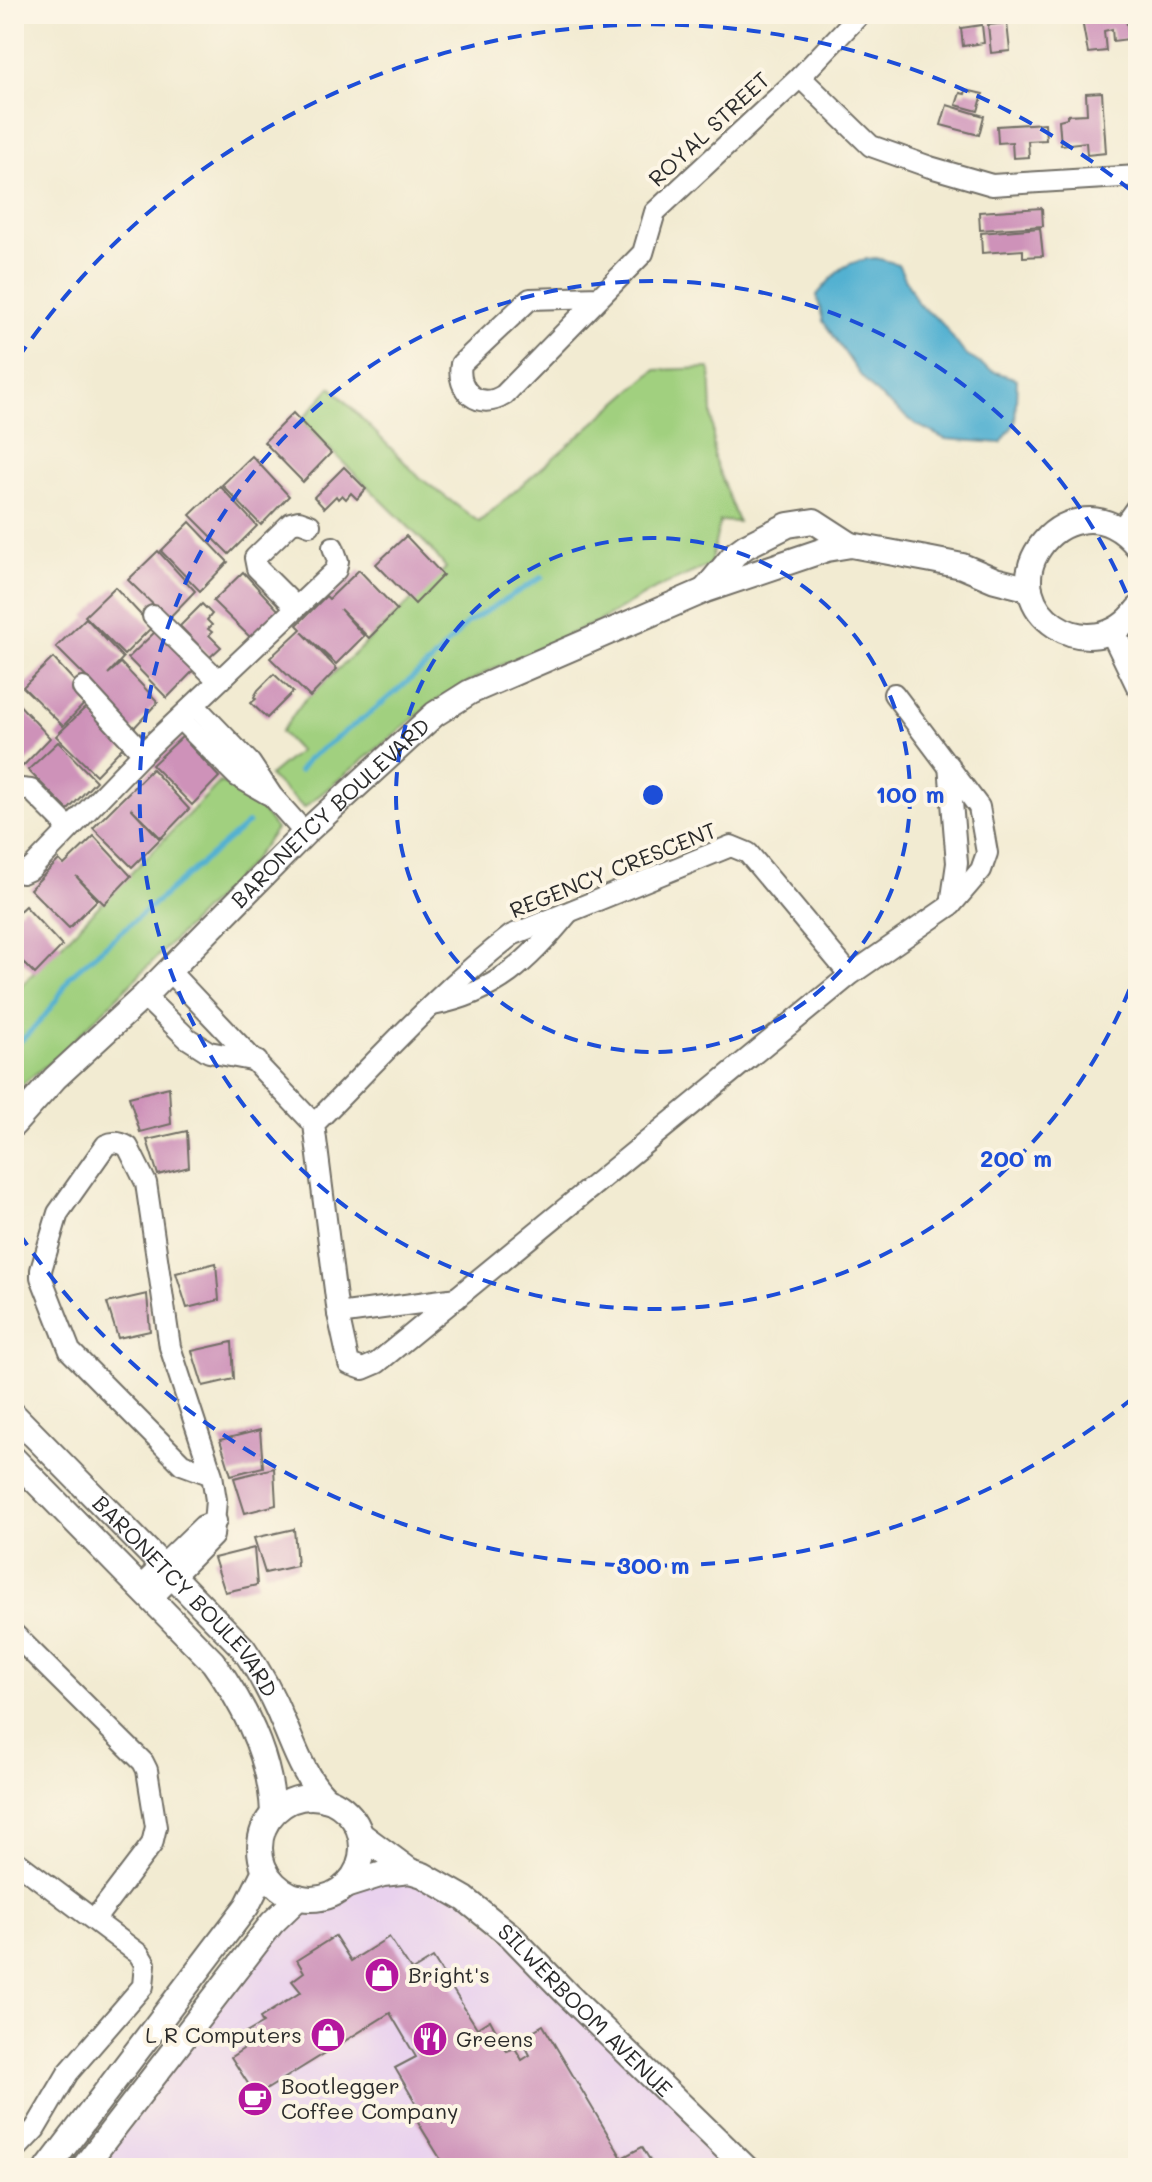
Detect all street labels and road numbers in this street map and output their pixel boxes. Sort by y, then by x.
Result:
street label: ROYAL STREET [642,65,776,192]
street label: BARONETCY BOULEVARD [224,711,436,914]
street label: REGENCY CRESCENT [505,815,721,924]
street label: BARONETCY BOULEVARD [87,1489,285,1702]
street label: SILWERBOOM AVENUE [492,1916,679,2103]

